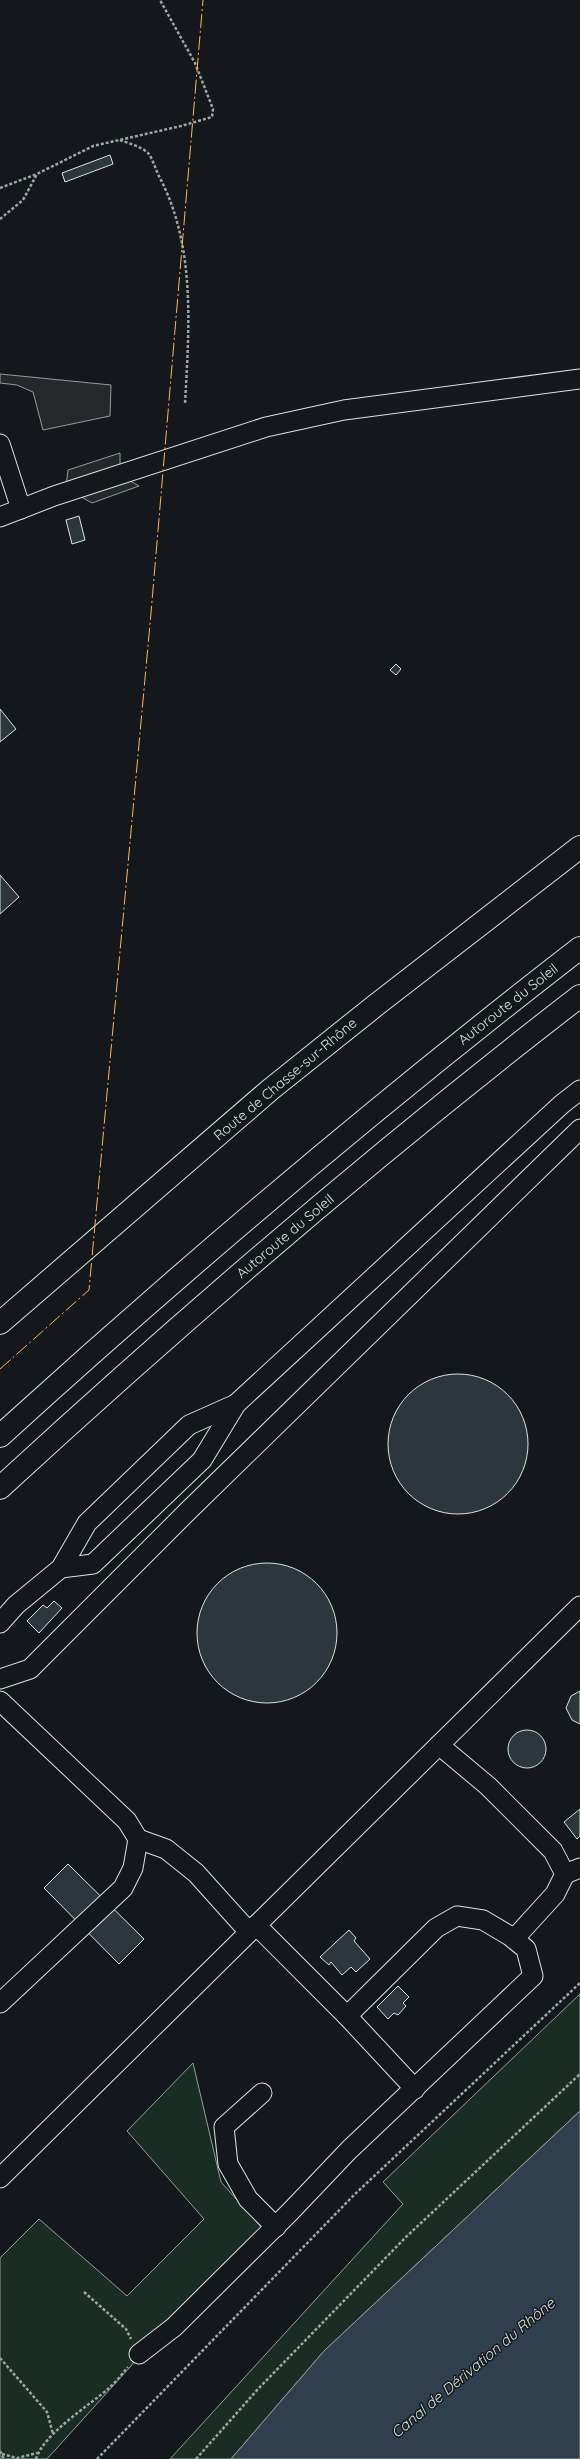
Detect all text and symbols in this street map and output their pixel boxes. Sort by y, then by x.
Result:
street label: Autoroute du Soleil [454,959,562,1049]
street label: Route de Chasse-sur-Rhône [210,1014,360,1144]
street label: Autoroute du Soleil [232,1190,338,1282]
water label: Canal de Dérivation du Rhône [387,2293,559,2442]

